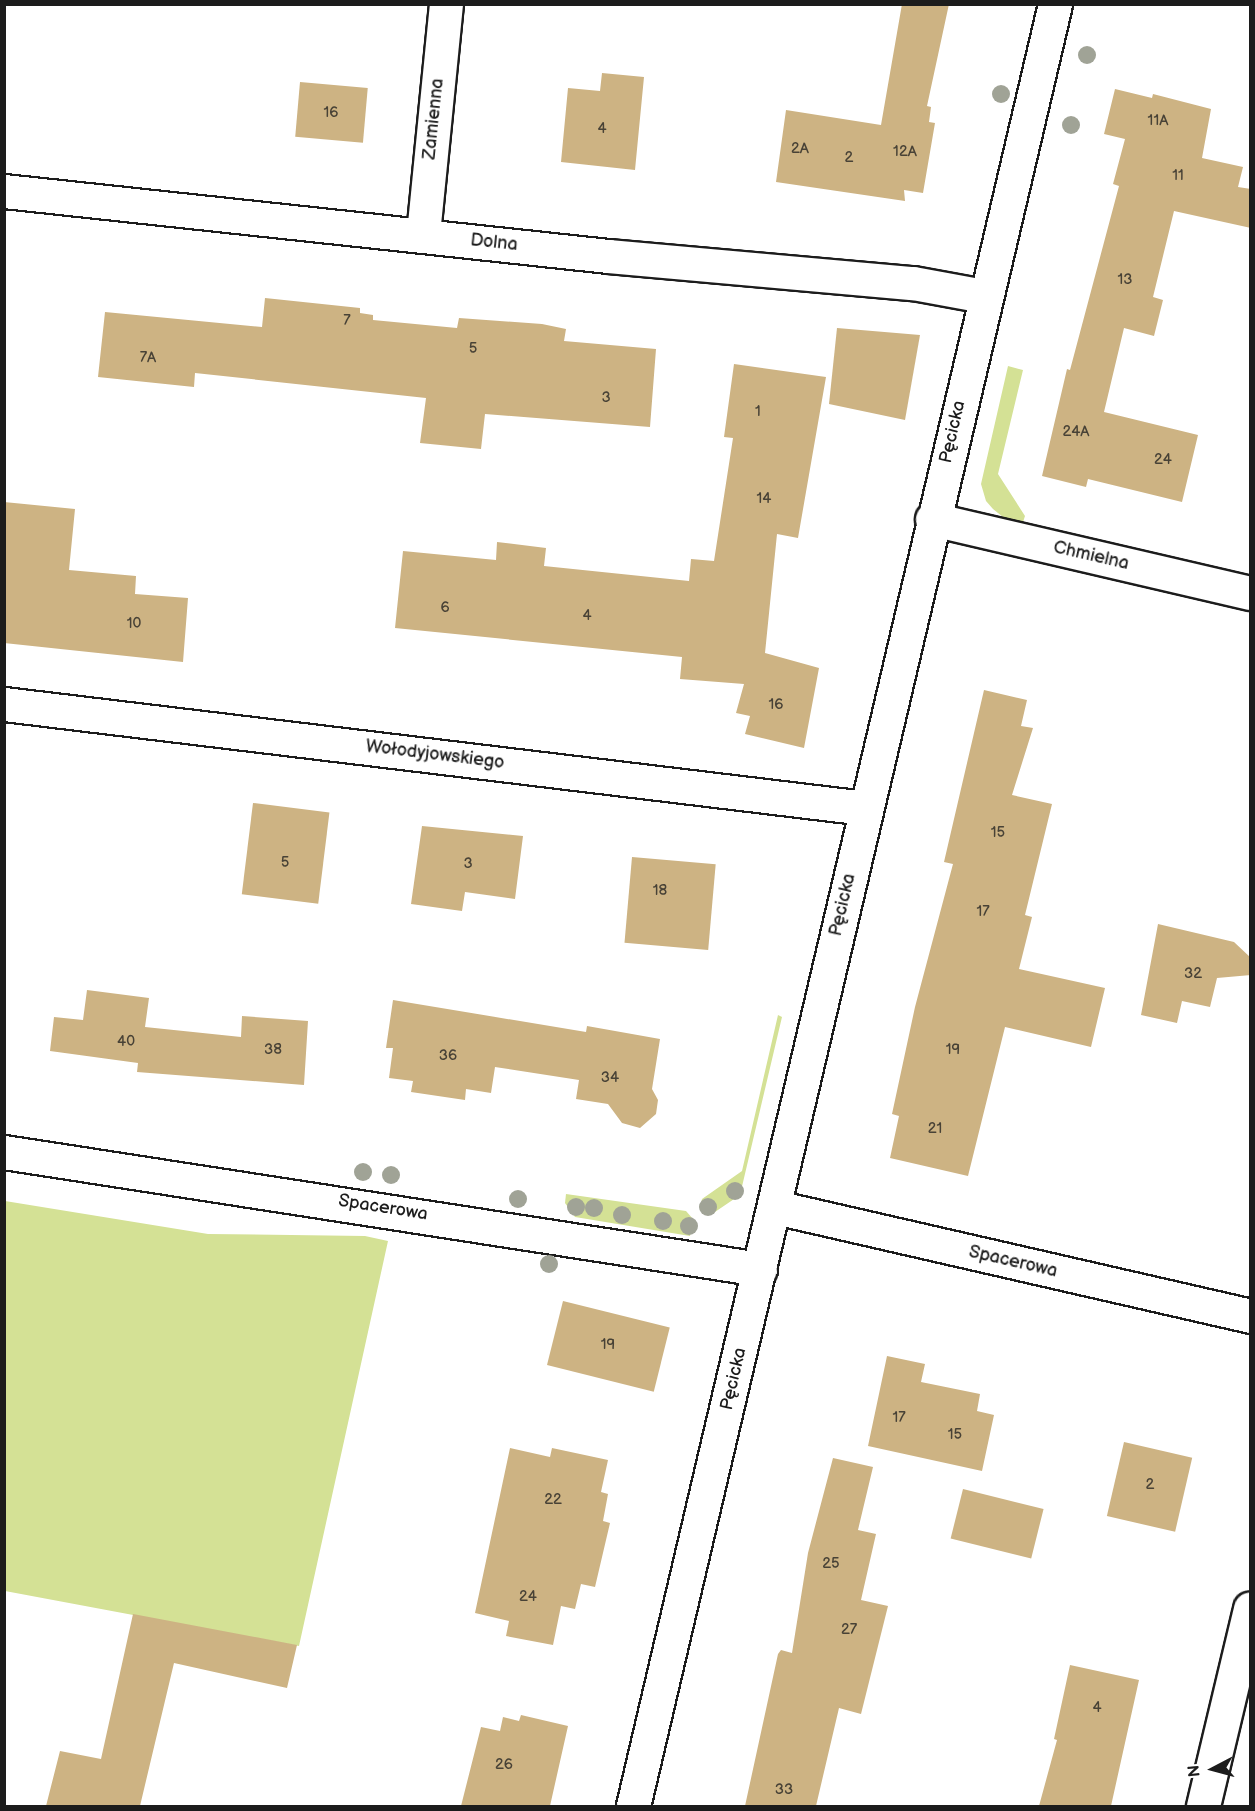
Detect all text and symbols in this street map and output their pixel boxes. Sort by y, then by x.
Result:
street label: Zamienna [419,77,449,161]
house number: 16 [324,104,338,122]
house number: 11A [1148,112,1168,130]
house number: 4 [597,120,607,138]
house number: 2A [791,140,809,158]
house number: 12A [893,143,917,161]
house number: 2 [845,149,853,167]
house number: 11 [1172,167,1184,185]
street label: Dolna [469,230,519,256]
house number: 13 [1117,271,1133,289]
house number: 7 [343,312,351,330]
house number: 5 [469,340,477,358]
house number: 7A [140,349,156,367]
house number: 3 [601,389,611,407]
street label: Pęcicka [935,399,971,465]
house number: 1 [755,403,761,421]
house number: 24A [1063,423,1089,441]
house number: 24 [1154,451,1172,469]
house number: 14 [757,490,771,508]
street label: Chmielna [1051,537,1131,575]
house number: 6 [440,599,450,617]
house number: 4 [582,607,592,625]
house number: 10 [127,615,141,633]
house number: 16 [769,696,783,714]
street label: Wołodyjowskiego [364,736,506,774]
house number: 15 [991,824,1005,842]
house number: 5 [281,854,289,872]
house number: 3 [463,855,473,873]
street label: Pęcicka [825,872,861,938]
house number: 18 [653,882,667,900]
house number: 17 [976,903,990,921]
house number: 32 [1184,965,1202,983]
house number: 40 [117,1033,135,1051]
house number: 38 [264,1041,282,1059]
house number: 19 [946,1041,960,1059]
house number: 36 [439,1047,457,1065]
house number: 34 [601,1069,619,1087]
house number: 21 [928,1120,942,1138]
street label: Spacerowa [337,1190,429,1226]
street label: Spacerowa [967,1241,1059,1283]
house number: 19 [601,1336,615,1354]
street label: Pęcicka [716,1346,752,1412]
house number: 17 [892,1409,906,1427]
house number: 15 [948,1426,962,1444]
house number: 2 [1146,1476,1154,1494]
house number: 22 [544,1491,562,1509]
house number: 25 [822,1555,840,1573]
house number: 24 [519,1588,537,1606]
house number: 27 [841,1621,857,1639]
house number: 4 [1092,1699,1102,1717]
north arrow [1183,1739,1243,1799]
house number: 26 [495,1756,513,1774]
text: N [1185,1764,1205,1778]
house number: 33 [775,1781,793,1799]

